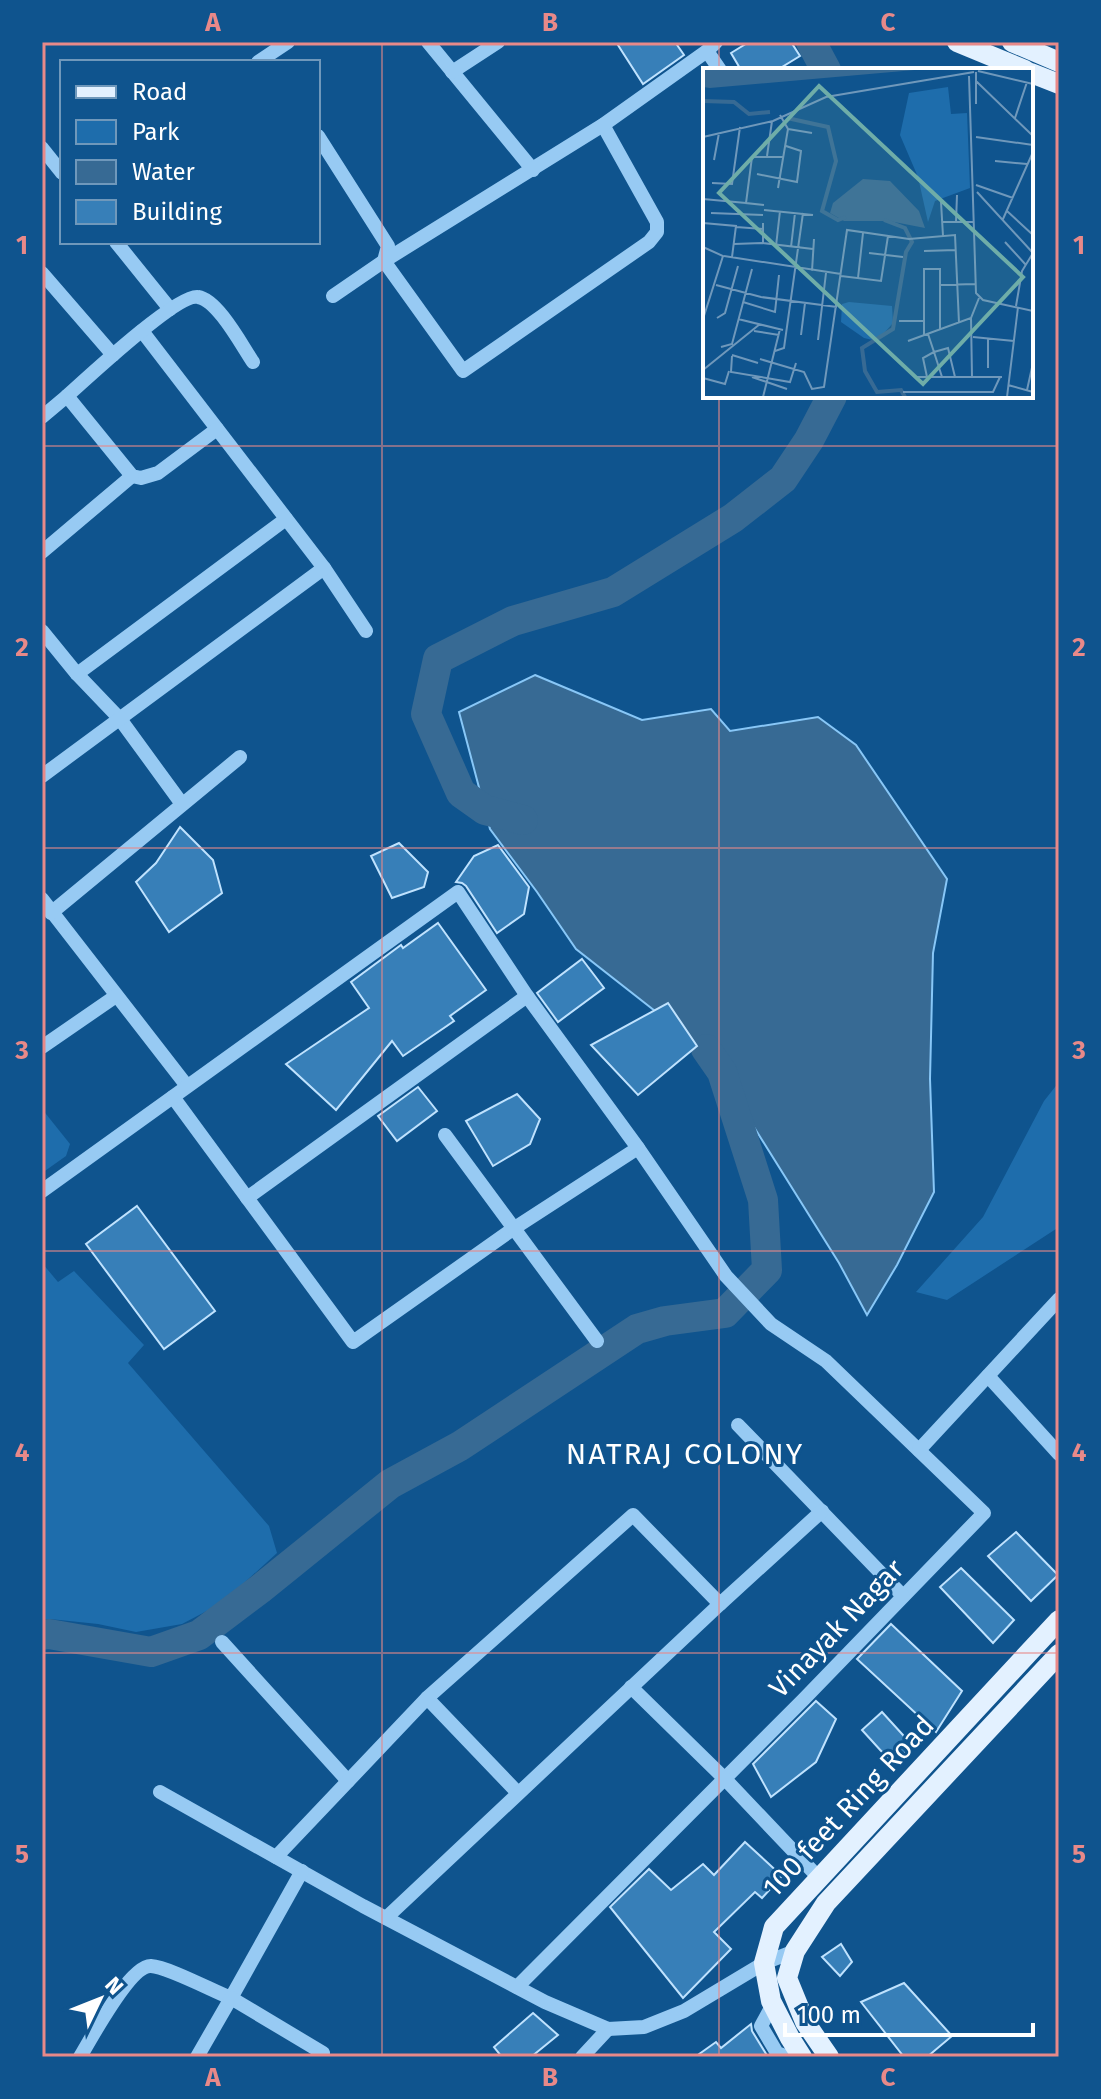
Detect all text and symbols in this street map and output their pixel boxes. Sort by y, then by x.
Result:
text: A [204,7,221,38]
text: B [542,7,558,38]
text: C [881,7,896,38]
legend [60,60,320,244]
inset map [703,68,1033,398]
text: Road [132,78,187,106]
text: Park [132,118,180,146]
text: Water [132,158,196,186]
text: Building [132,198,222,226]
text: 1 [16,230,28,261]
text: 1 [1073,230,1085,261]
text: 2 [15,632,29,663]
text: 2 [1072,632,1086,663]
text: 3 [14,1035,29,1066]
text: 3 [1071,1035,1086,1066]
district label: NATRAJ COLONY [566,1436,804,1472]
text: 4 [15,1437,30,1468]
text: 4 [1072,1437,1087,1468]
street label: Vinayak Nagar [762,1552,911,1704]
street label: 100 feet Ring Road [756,1709,941,1904]
text: 5 [15,1839,29,1870]
text: 5 [1072,1839,1086,1870]
north arrow [60,1959,140,2039]
text: N [99,1971,129,2000]
scale bar [785,1987,1033,2037]
text: 100 m [797,2001,861,2029]
text: A [204,2062,221,2093]
text: B [542,2062,558,2093]
text: C [881,2062,896,2093]

